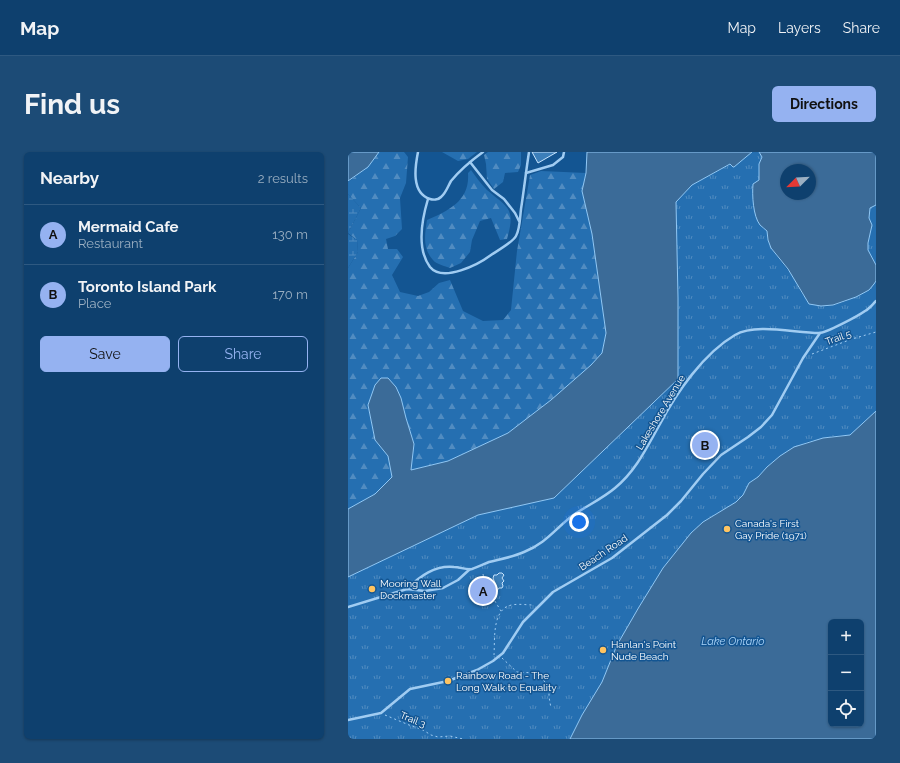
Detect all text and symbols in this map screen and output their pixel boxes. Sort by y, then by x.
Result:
text: Map [20,17,59,39]
text: Map [728,20,756,36]
text: Layers [778,20,821,36]
text: Share [843,20,880,36]
button: Directions [772,86,876,122]
text: Find us [24,88,120,121]
north arrow [780,164,816,200]
text: Nearby [40,168,99,188]
text: 2 results [258,171,308,186]
text: Mermaid Cafe [78,218,179,236]
text: A [49,227,57,242]
text: 130 m [272,227,308,242]
text: Restaurant [78,236,143,251]
text: Toronto Island Park [78,278,216,296]
text: B [49,287,57,302]
text: 170 m [272,287,308,302]
text: Place [78,296,111,311]
street label: Trail 5 [824,328,853,347]
button: Save [40,336,170,372]
button: Share [178,336,308,372]
street label: Lakeshore Avenue [634,373,687,452]
pin: B [692,430,718,460]
your location [569,512,589,532]
place label: Canada's First Gay Pride (1971) [735,518,807,541]
marker: Canada's First Gay Pride (1971) [722,524,732,534]
street label: Beach Road [577,532,630,573]
pin: A [470,576,496,606]
place label: Mooring Wall Dockmaster [380,578,442,601]
marker: Mooring Wall Dockmaster [367,584,377,594]
map controls [828,619,864,727]
button: + [828,619,864,655]
water label: Lake Ontario [701,635,765,648]
place label: Hanlan's Point Nude Beach [611,639,677,662]
marker: Hanlan's Point Nude Beach [598,645,608,655]
button: − [828,655,864,691]
place label: Rainbow Road - The Long Walk to Equality [456,670,557,693]
marker: Rainbow Road - The Long Walk to Equality [443,676,453,686]
button: locate [828,691,864,727]
street label: Trail 3 [398,709,427,730]

